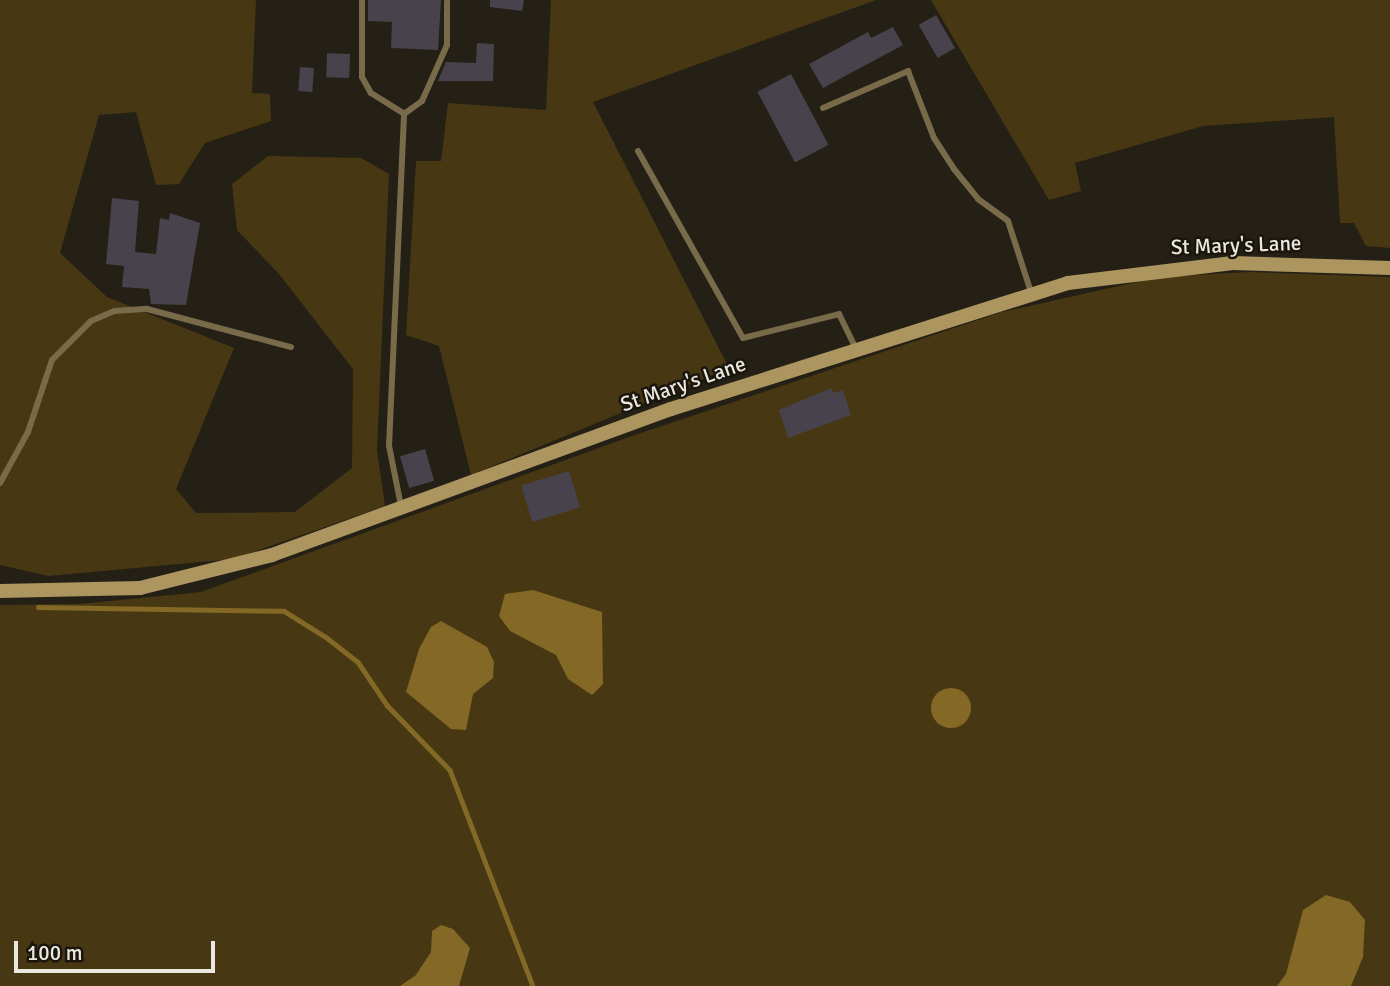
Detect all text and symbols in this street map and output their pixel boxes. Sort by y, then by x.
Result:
street label: St Mary's Lane [1170,230,1302,260]
street label: St Mary's Lane [617,351,749,417]
scale bar [18,926,219,970]
text: 100 m [27,940,82,966]

